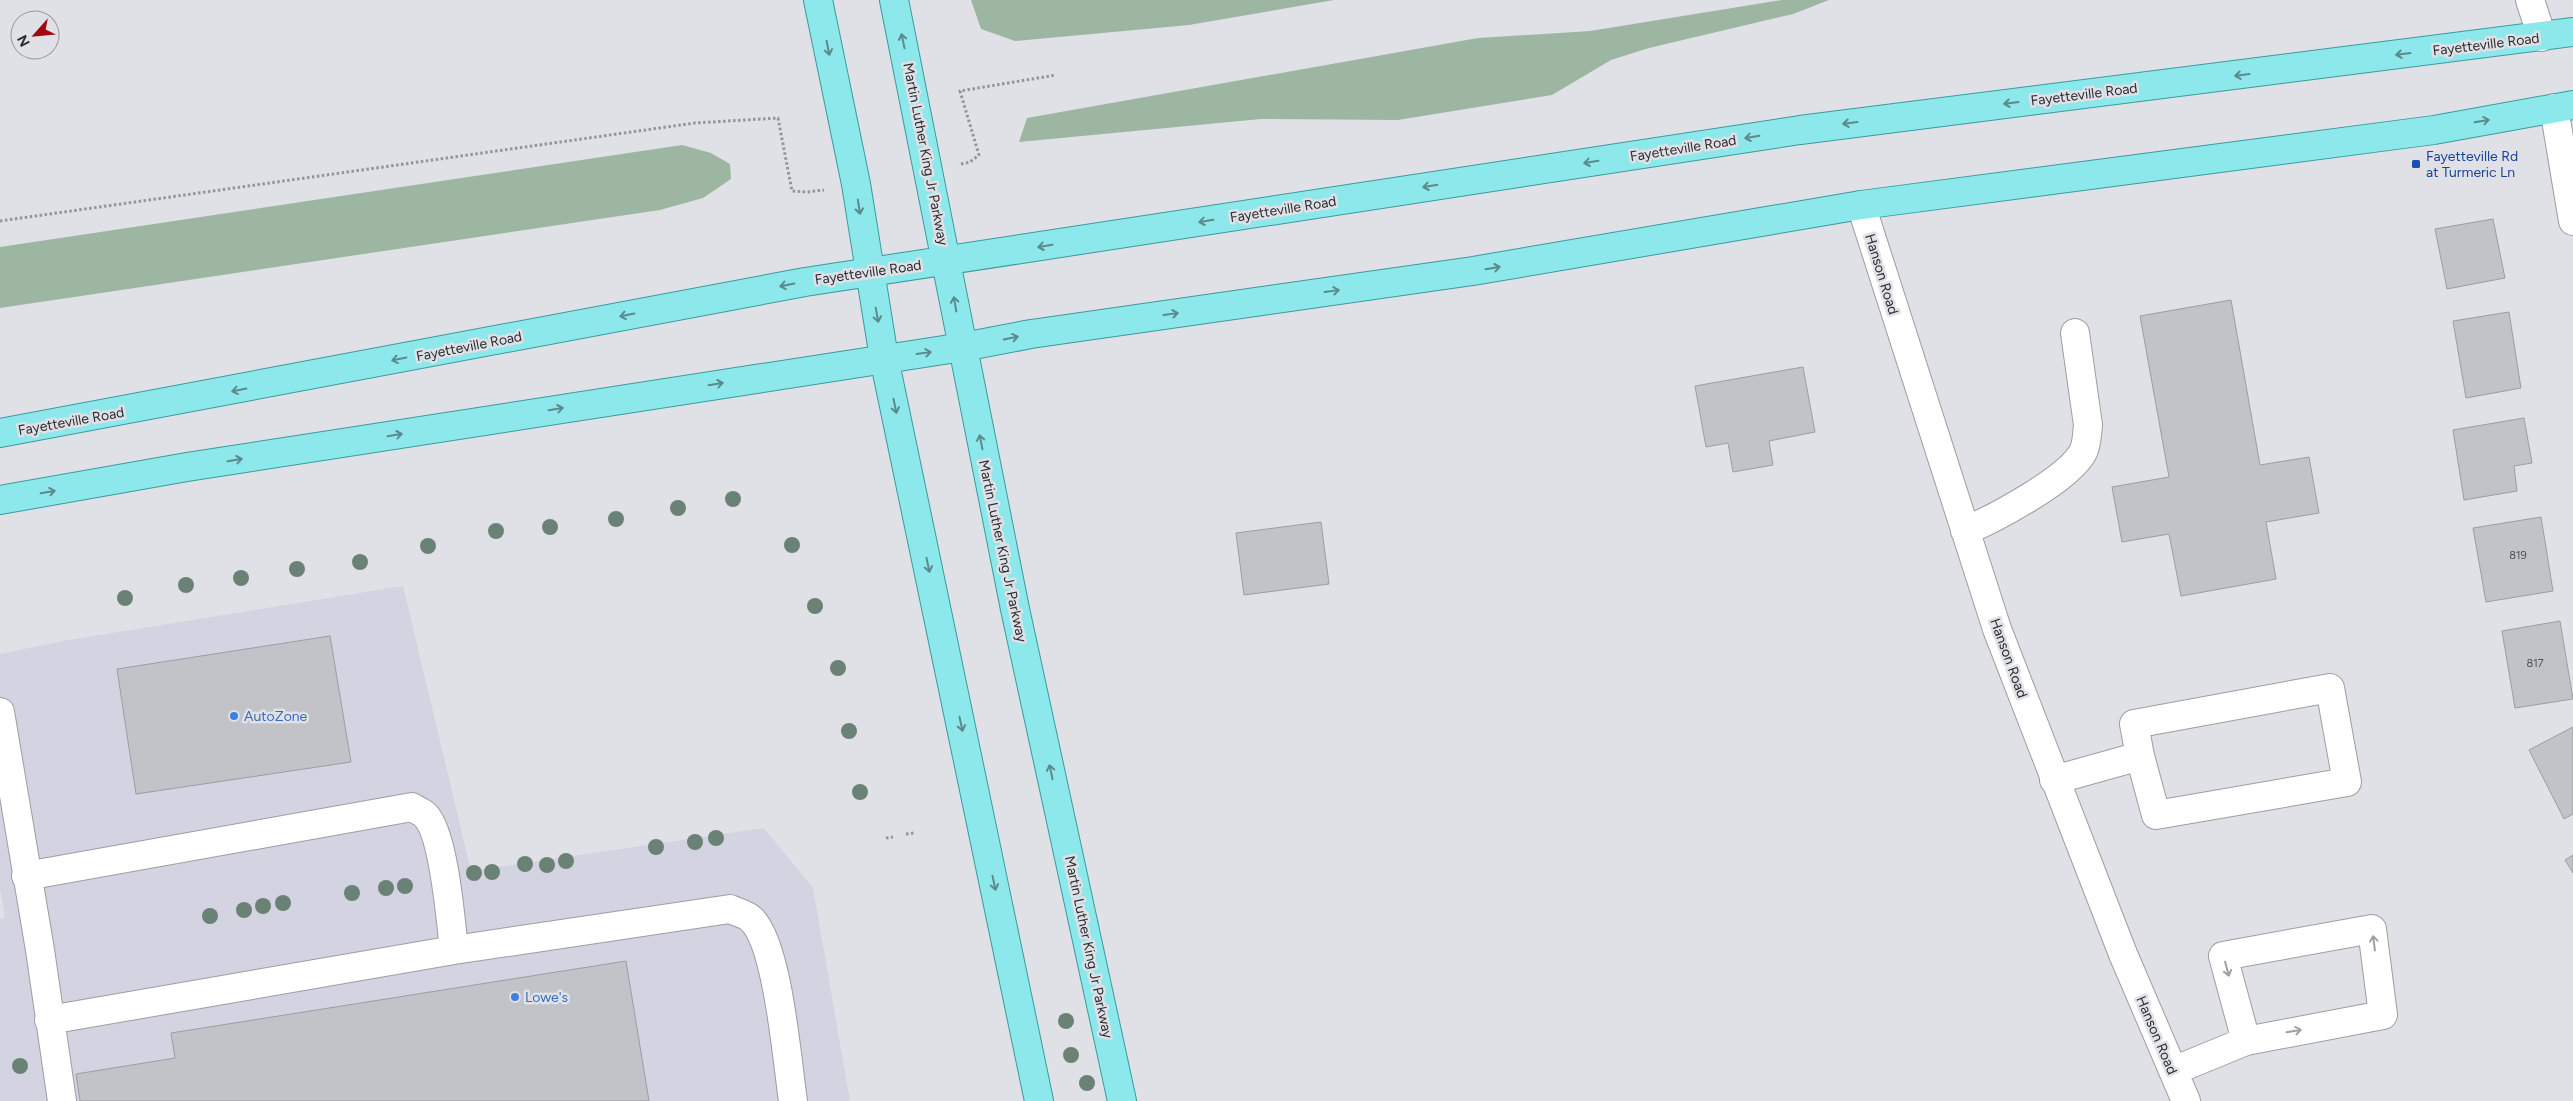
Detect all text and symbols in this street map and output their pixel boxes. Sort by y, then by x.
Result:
north arrow [10,10,60,60]
street label: Fayetteville Road [2432,30,2540,59]
text: N [14,32,34,49]
one-way arrow [897,34,907,50]
one-way arrow [824,39,833,55]
one-way arrow [2396,50,2412,60]
street label: Martin Luther King Jr Parkway [899,61,952,248]
one-way arrow [2234,70,2250,80]
street label: Fayetteville Road [2030,80,2138,109]
one-way arrow [2004,98,2020,108]
one-way arrow [2473,116,2489,126]
one-way arrow [1842,118,1858,128]
street label: Fayetteville Road [1629,132,1737,165]
one-way arrow [1744,132,1760,142]
place label: Fayetteville Rd at Turmeric Ln [2426,148,2518,181]
one-way arrow [1583,157,1599,167]
marker: Fayetteville Rd at Turmeric Ln [2410,158,2422,170]
one-way arrow [1423,182,1439,192]
street label: Fayetteville Road [1229,193,1337,226]
one-way arrow [855,199,865,215]
one-way arrow [1198,216,1214,226]
street label: Hanson Road [1861,232,1902,317]
one-way arrow [1038,241,1054,251]
street label: Fayetteville Road [814,257,922,288]
one-way arrow [1485,262,1501,272]
one-way arrow [779,281,795,290]
one-way arrow [1324,286,1340,296]
one-way arrow [949,296,959,312]
one-way arrow [873,307,883,323]
one-way arrow [1163,309,1179,319]
one-way arrow [620,311,636,321]
street label: Fayetteville Road [415,328,523,365]
one-way arrow [1002,333,1018,342]
one-way arrow [915,348,931,358]
one-way arrow [391,355,407,364]
one-way arrow [708,379,724,389]
one-way arrow [232,385,248,395]
one-way arrow [890,398,900,414]
street label: Fayetteville Road [17,404,125,439]
one-way arrow [548,404,564,414]
one-way arrow [387,429,403,439]
one-way arrow [976,435,985,451]
one-way arrow [227,454,243,464]
street label: Martin Luther King Jr Parkway [975,458,1030,644]
one-way arrow [40,486,56,496]
house number: 819 [2509,549,2527,562]
one-way arrow [923,557,933,573]
street label: Hanson Road [1986,616,2031,700]
house number: 817 [2526,657,2544,670]
place label: AutoZone [244,708,308,725]
marker: AutoZone [228,710,240,722]
one-way arrow [956,716,966,732]
one-way arrow [1046,765,1055,781]
street label: Martin Luther King Jr Parkway [1061,854,1116,1040]
one-way arrow [989,875,999,891]
one-way arrow [2369,936,2379,952]
one-way arrow [2222,961,2232,977]
place label: Lowe's [525,989,568,1006]
marker: Lowe's [509,991,521,1003]
street label: Hanson Road [2132,993,2181,1077]
one-way arrow [2286,1025,2302,1035]

